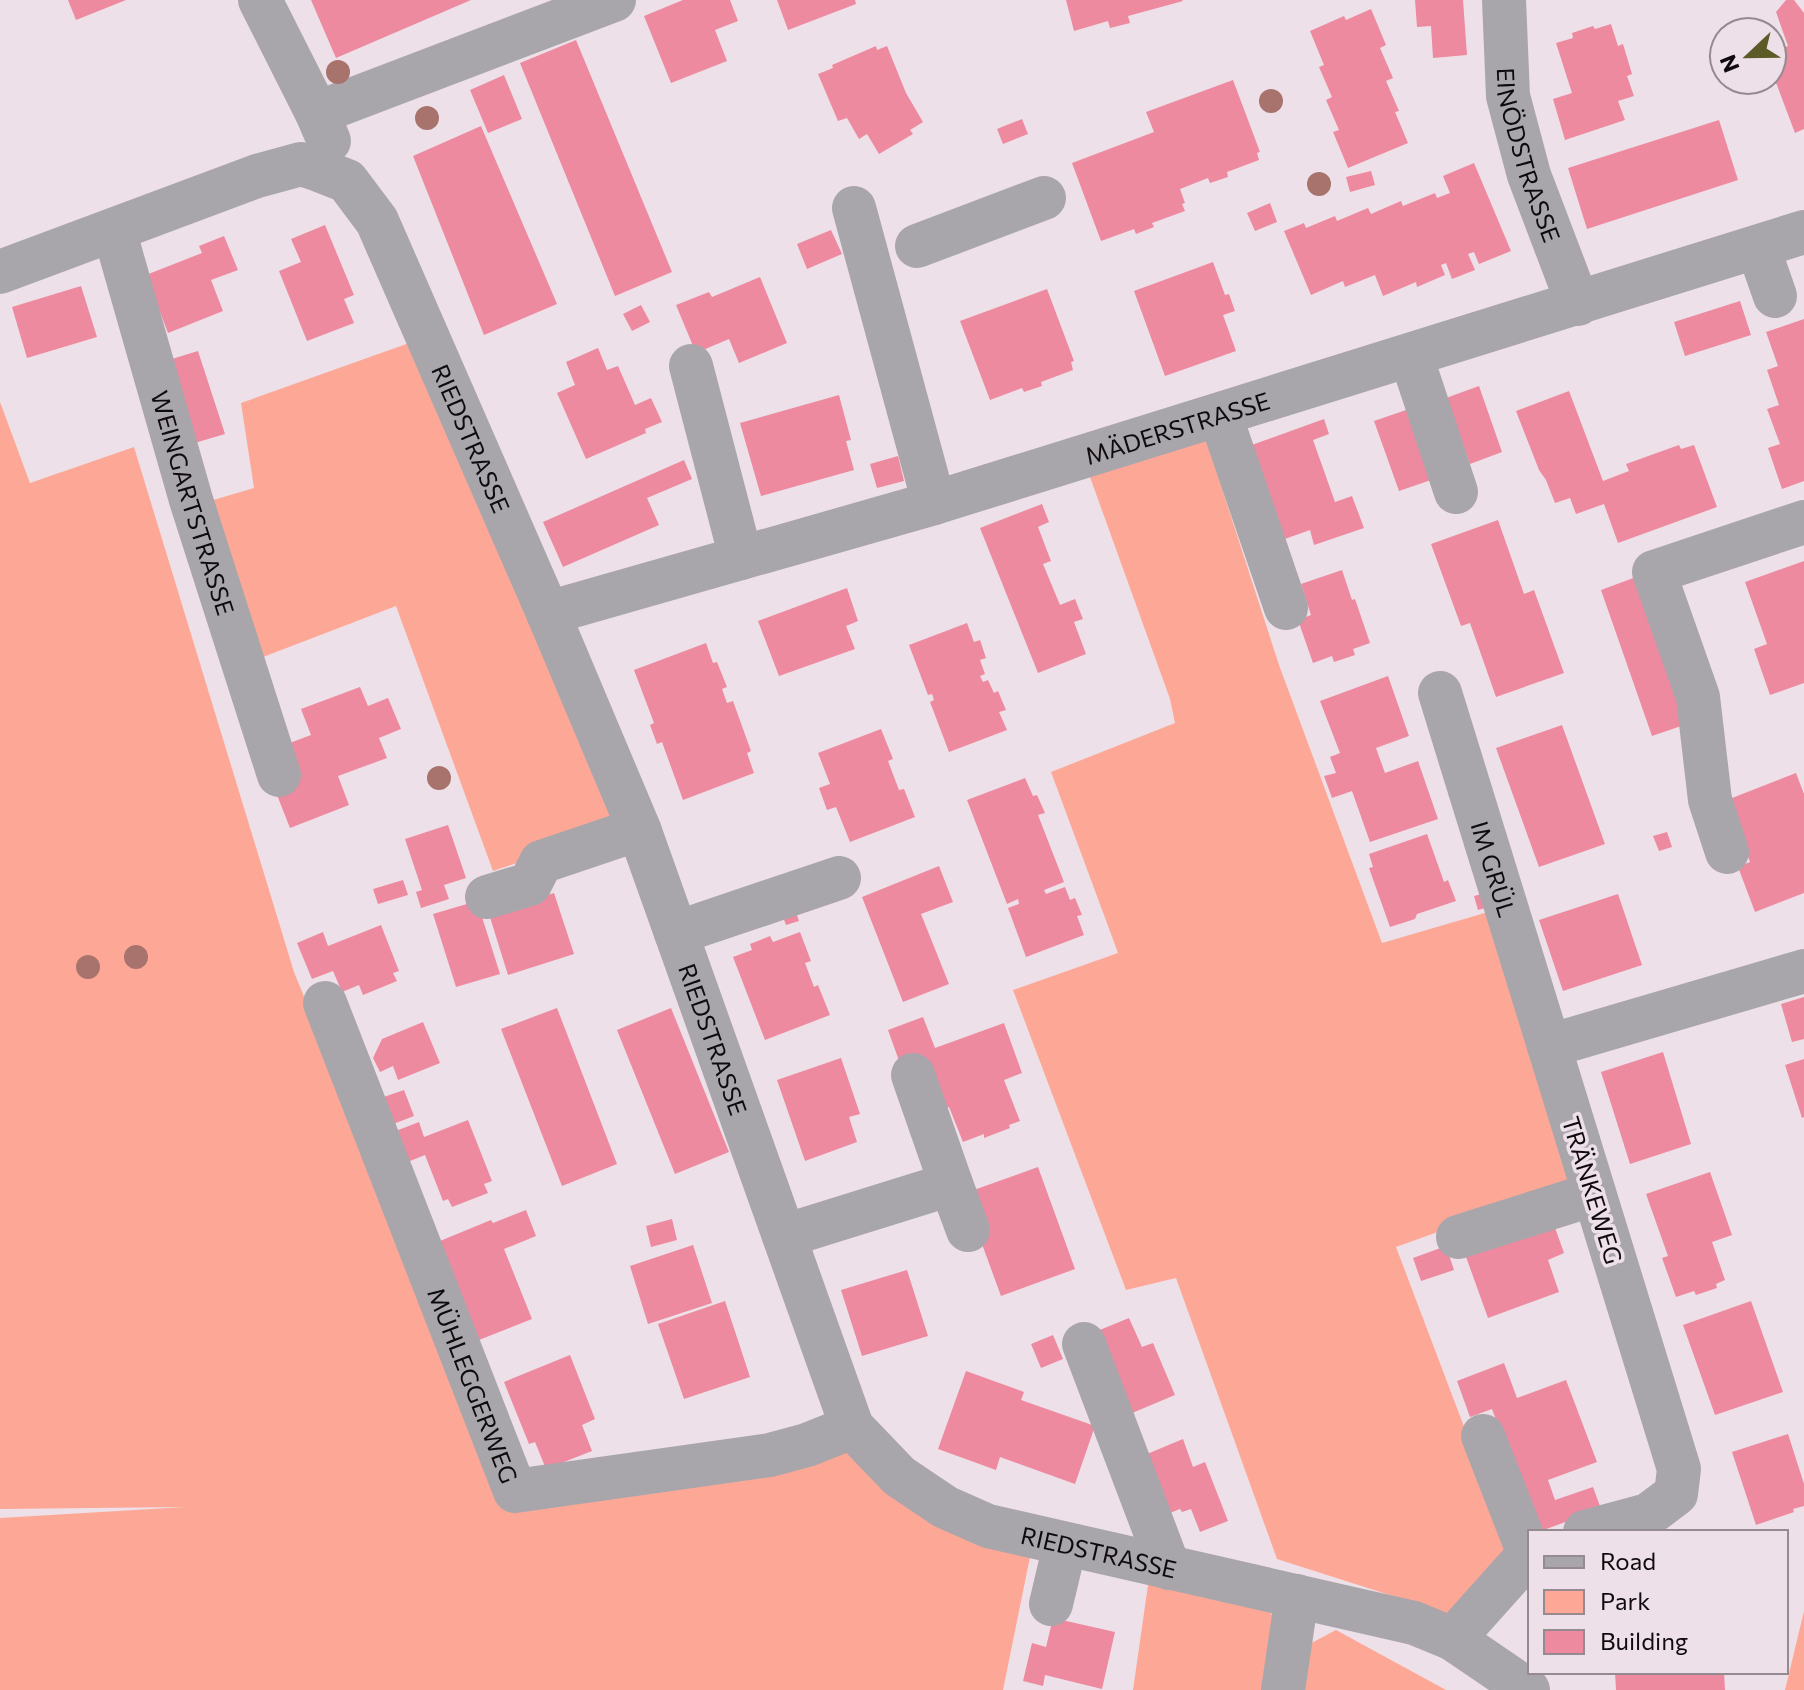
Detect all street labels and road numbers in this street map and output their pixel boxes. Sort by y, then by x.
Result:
street label: EINÖDSTRASSE [1492,67,1568,246]
street label: RIEDSTRASSE [427,360,517,517]
street label: MÄDERSTRASSE [1081,385,1273,470]
street label: WEINGARTSTRASSE [146,387,241,618]
street label: IM GRÜL [1466,817,1523,920]
street label: RIEDSTRASSE [673,959,754,1119]
street label: TRÄNKEWEG [1557,1113,1629,1267]
street label: MÜHLEGGERWEG [423,1283,525,1487]
street label: RIEDSTRASSE [1018,1519,1180,1583]

